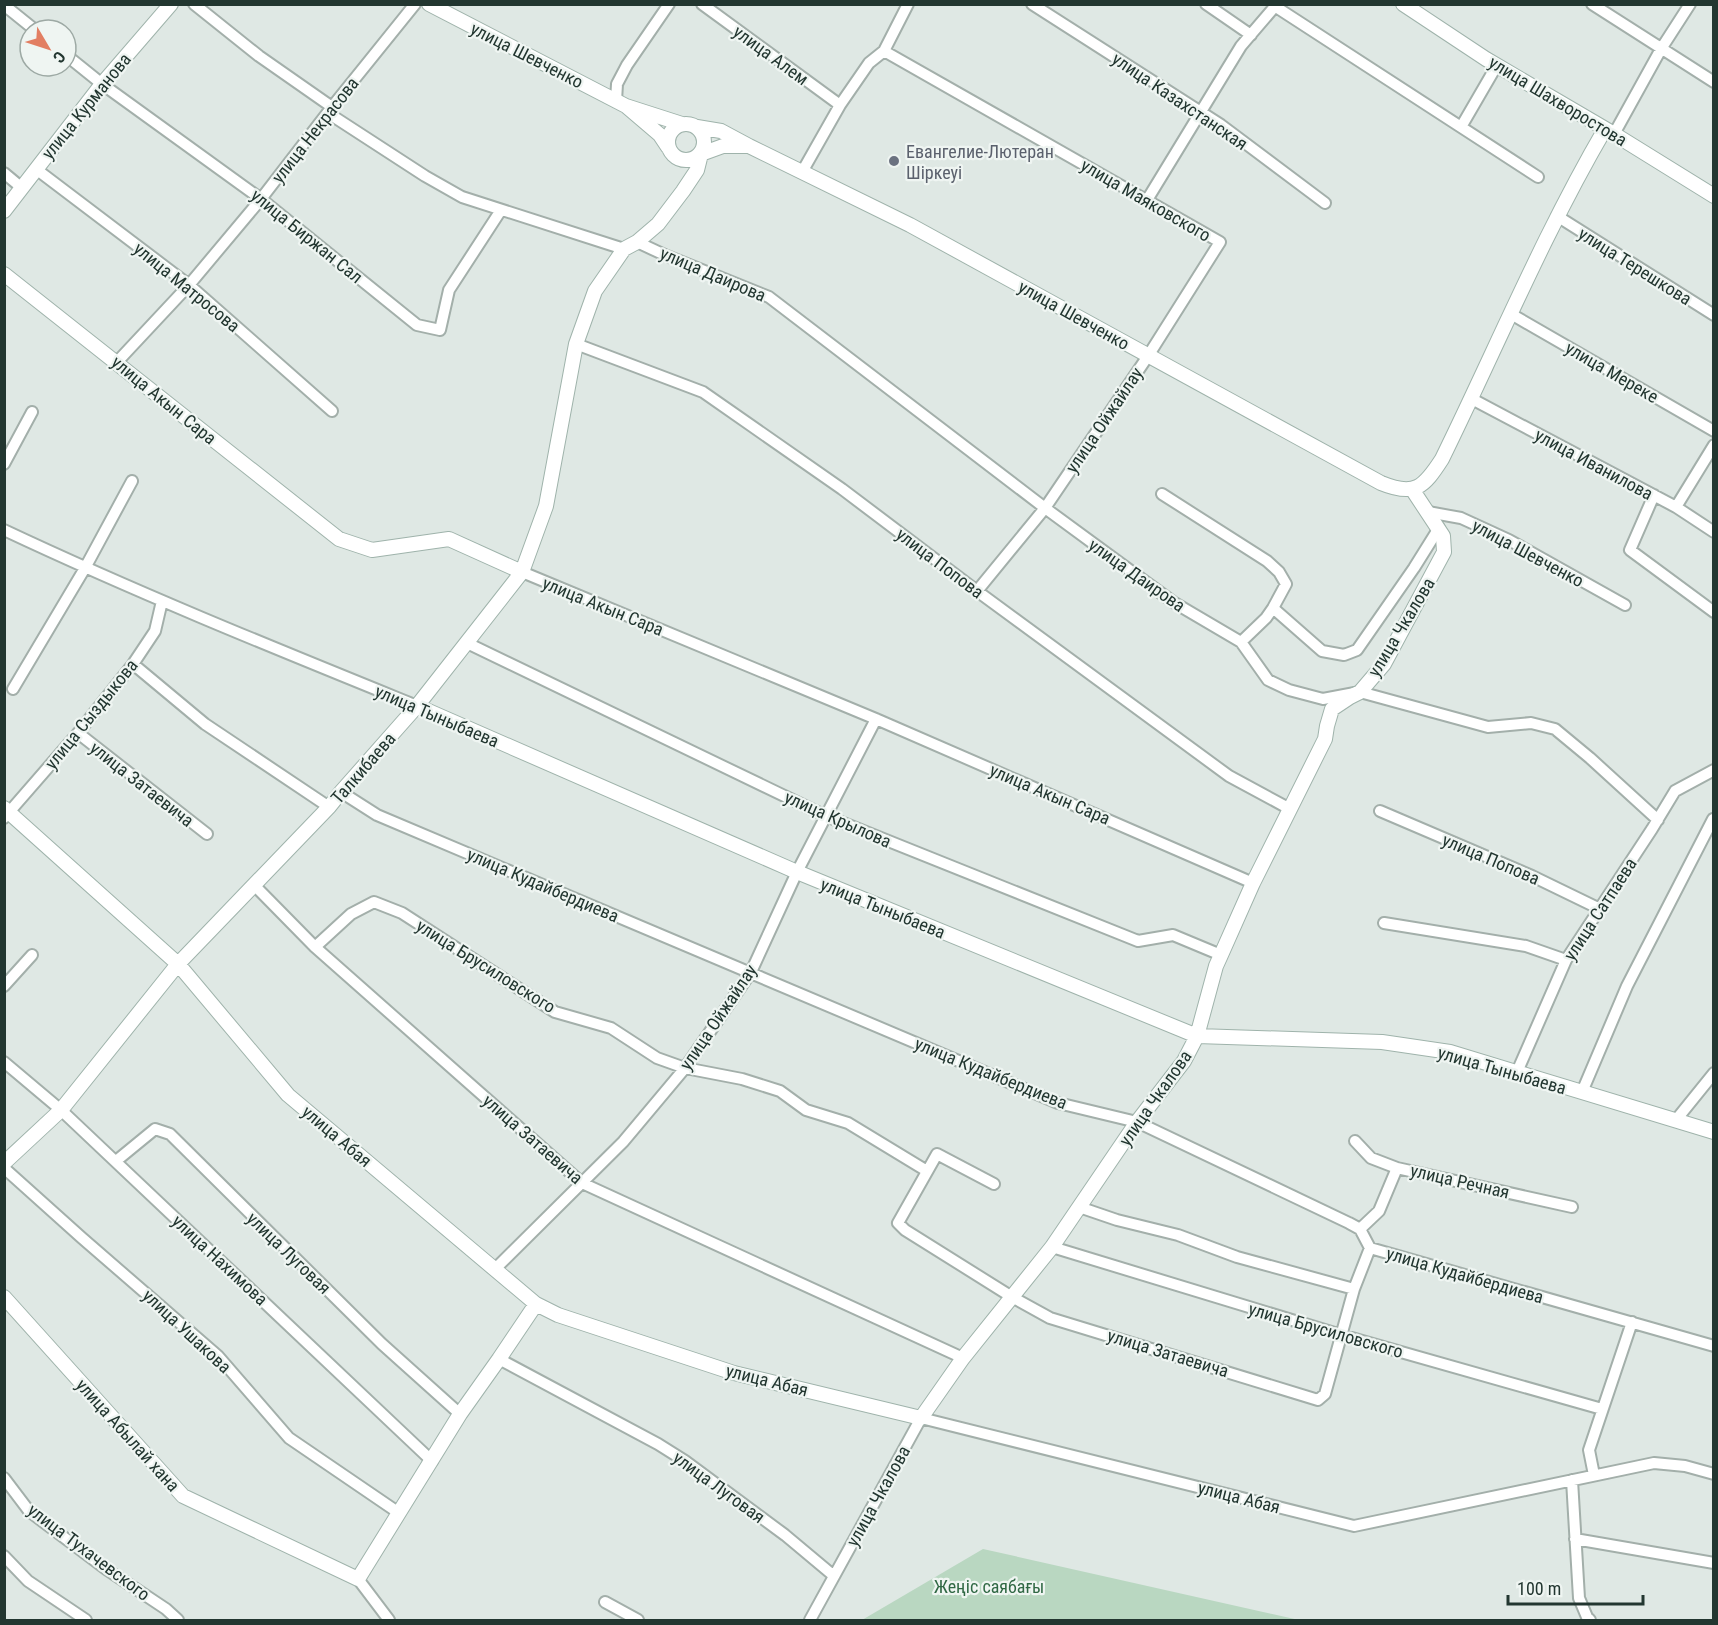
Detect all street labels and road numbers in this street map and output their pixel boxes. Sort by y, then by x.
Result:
street label: улица Шевченко [467,18,587,92]
street label: улица Алем [729,21,813,89]
street label: улица Казахстанская [1108,48,1252,154]
street label: улица Курманова [37,49,135,163]
street label: улица Шахворостова [1485,52,1631,150]
street label: улица Некрасова [267,73,363,187]
street label: улица Маяковского [1077,154,1215,246]
street label: улица Биржан Сал [247,185,367,287]
street label: улица Терешкова [1575,223,1695,309]
street label: улица Матросова [130,238,244,336]
street label: улица Даирова [657,242,769,306]
street label: улица Шевченко [1015,276,1133,354]
street label: улица Мереке [1562,337,1662,407]
street label: улица Акын Сара [107,351,221,449]
street label: улица Ойжайлау [1061,363,1147,477]
street label: улица Иванилова [1531,424,1657,504]
street label: улица Шевченко [1469,515,1587,591]
street label: улица Попова [892,523,988,603]
street label: улица Даирова [1085,534,1189,616]
street label: улица Акын Сара [539,572,667,640]
street label: улица Чкалова [1363,574,1439,680]
street label: улица Сыздыкова [40,655,142,773]
street label: улица Тыныбаева [372,680,502,752]
street label: Талкибаева [326,728,400,808]
street label: улица Затаевича [86,737,198,831]
street label: улица Акын Сара [987,759,1113,829]
street label: улица Крылова [781,786,895,852]
street label: улица Попова [1439,829,1543,889]
street label: улица Кудайбердиева [464,844,622,926]
street label: улица Сатпаева [1559,854,1641,964]
street label: улица Тыныбаева [818,873,948,943]
street label: улица Брусиловского [413,915,559,1017]
street label: улица Ойжайлау [675,960,761,1074]
street label: улица Кудайбердиева [912,1033,1070,1113]
street label: улица Тыныбаева [1435,1042,1569,1098]
street label: улица Чкалова [1114,1046,1196,1150]
street label: улица Затаевича [479,1090,587,1188]
street label: улица Абая [298,1101,376,1171]
street label: улица Речная [1408,1159,1512,1203]
street label: улица Луговая [243,1208,335,1298]
street label: улица Нахимова [168,1210,272,1310]
street label: улица Кудайбердиева [1384,1242,1546,1308]
street label: улица Ушакова [138,1285,236,1377]
street label: улица Брусиловского [1246,1298,1406,1362]
street label: улица Затаевича [1105,1325,1231,1381]
street label: улица Абая [724,1360,810,1400]
street label: улица Абылай хана [72,1374,184,1496]
street label: улица Чкалова [842,1442,914,1550]
street label: улица Луговая [669,1447,769,1527]
street label: улица Абая [1196,1477,1282,1517]
street label: улица Тухачевского [24,1499,154,1605]

